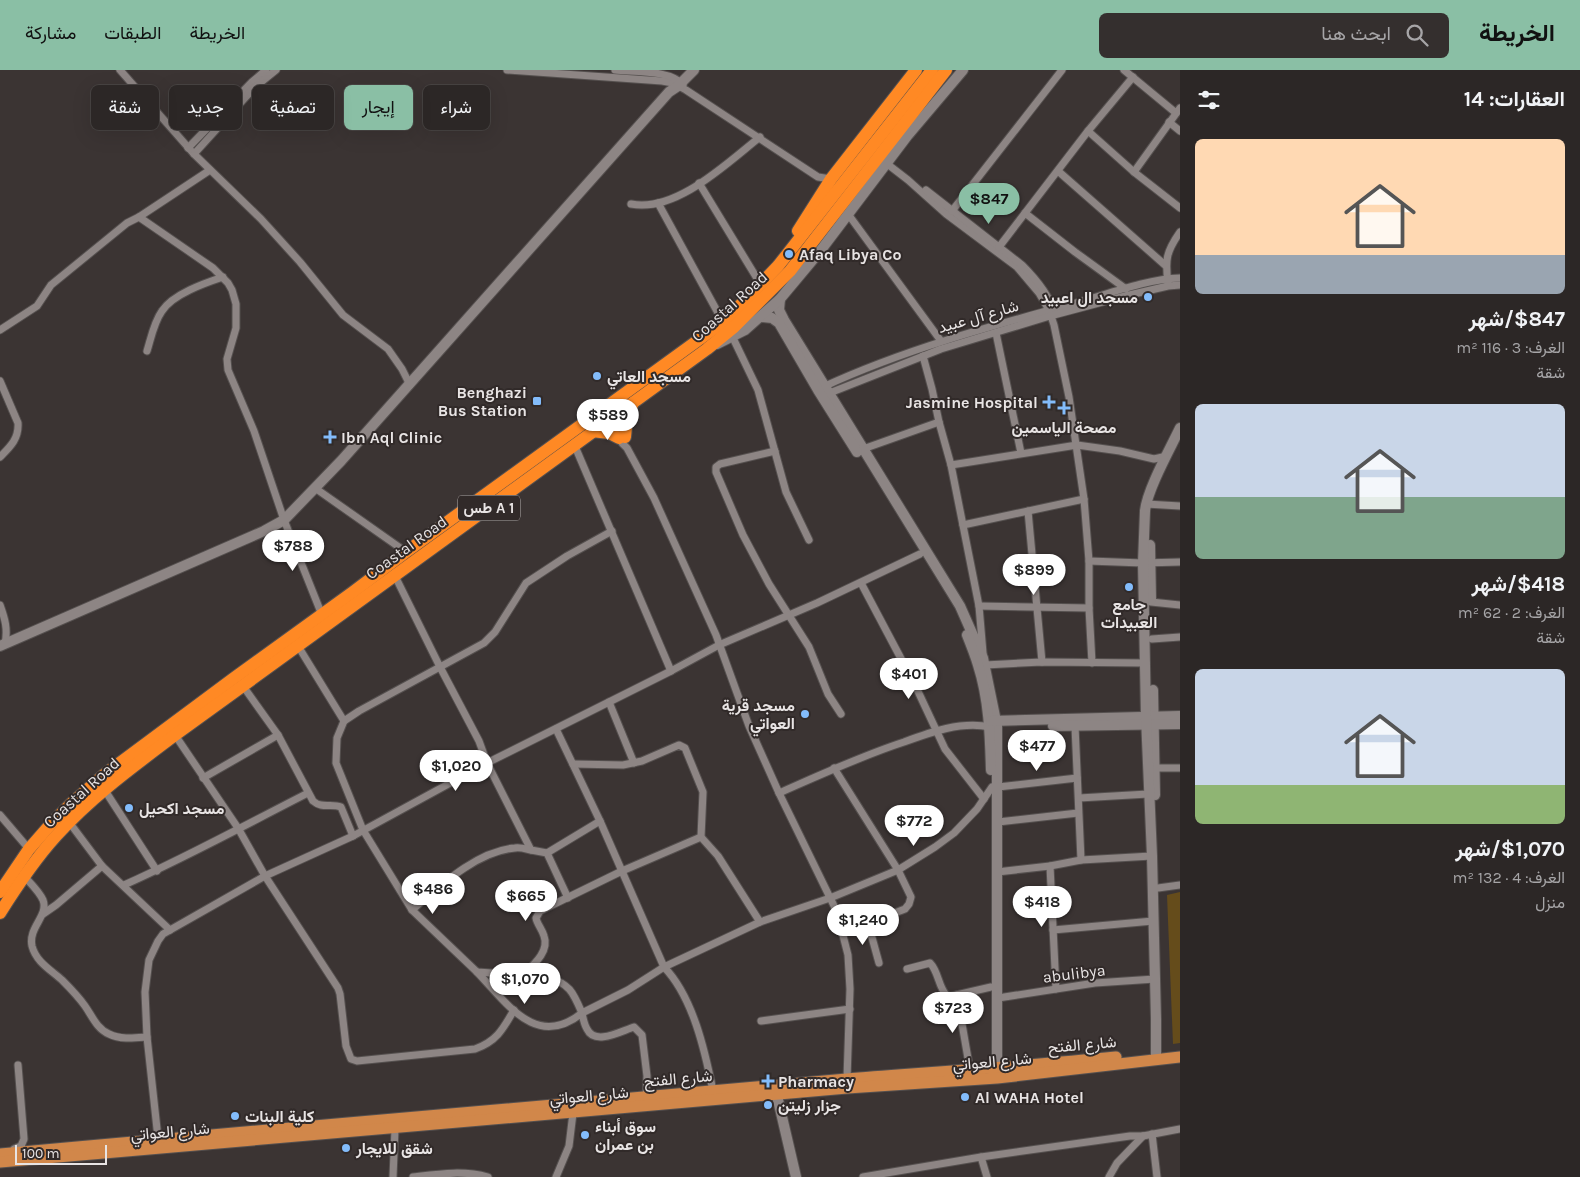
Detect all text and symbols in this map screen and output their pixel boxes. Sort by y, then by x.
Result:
search box [1099,13,1449,58]
text: الخريطة [1479,19,1555,47]
icon: search [1403,21,1431,49]
text: مشاركة [25,22,76,44]
text: الطبقات [104,22,161,44]
text: الخريطة [189,22,245,44]
text: ابحث هنا [1321,23,1391,45]
chip: شقة [91,85,159,130]
chip: جديد [169,85,242,130]
chip: تصفية [252,85,334,130]
chip: إيجار [344,85,413,130]
chip: شراء [423,85,490,130]
icon: filters [1195,86,1223,114]
text: العقارات: 14 [1464,87,1565,111]
icon: home [1335,171,1425,261]
pin: $847 [959,182,1019,225]
text: $847 [970,189,1008,208]
place label: Afaq Libya Co [799,245,902,264]
marker: Afaq Libya Co [783,248,795,260]
street label: Coastal Road [687,267,771,345]
place label: مسجد ال اعبيد [1041,288,1138,307]
marker: مسجد ال اعبيد [1142,291,1154,303]
street label: شارع آل عبيد [936,296,1021,339]
text: $847/شهر [1469,307,1565,331]
text: الغرف: 3 · 116 m² [1456,338,1565,357]
text: شقة [1536,363,1565,382]
place label: مسجد العاتي [607,367,691,390]
marker: مسجد العاتي [591,370,603,382]
place label: Benghazi Bus Station [438,383,527,420]
place label: Jasmine Hospital [906,393,1038,412]
marker: Benghazi Bus Station [531,395,543,407]
marker: Jasmine Hospital [1042,395,1056,409]
pin: $589 [578,398,638,441]
marker: مصحة الياسمين [1057,401,1071,415]
text: $589 [588,405,628,424]
place label: مصحة الياسمين [1011,418,1117,437]
place label: Ibn Aql Clinic [341,428,442,447]
marker: Ibn Aql Clinic [323,430,337,444]
icon: home [1335,436,1425,526]
road number: طس A 1 [458,496,520,520]
street label: Coastal Road [362,512,451,583]
pin: $788 [263,530,323,572]
text: $788 [273,536,313,555]
pin: $899 [1004,554,1064,596]
text: $899 [1014,560,1054,579]
text: $418/شهر [1472,572,1565,596]
marker: جامع العبيدات [1123,581,1135,593]
place label: جامع العبيدات [1101,595,1157,632]
text: الغرف: 2 · 62 m² [1458,603,1565,622]
text: شقة [1536,628,1565,647]
pin: $401 [879,658,939,700]
text: $401 [891,664,927,683]
place label: مسجد قرية العواتي [722,696,795,737]
icon: home [1335,701,1425,791]
marker: مسجد قرية العواتي [799,708,811,720]
pin: $477 [1007,730,1067,772]
text: $477 [1019,736,1055,755]
pin: $1,020 [415,750,497,792]
street label: Coastal Road [39,753,123,831]
text: $1,020 [431,756,481,775]
place label: مسجد اكحيل [139,799,225,818]
marker: مسجد اكحيل [123,802,135,814]
pin: $772 [884,804,944,847]
text: $772 [896,811,932,830]
text: $1,070/شهر [1455,837,1565,861]
text: الغرف: 4 · 132 m² [1452,868,1565,887]
pin: $486 [403,872,463,915]
text: $486 [413,879,453,898]
pin: $665 [496,880,556,922]
text: $665 [506,886,546,905]
pin: $418 [1012,886,1072,928]
text: $418 [1024,892,1060,911]
text: منزل [1535,893,1565,912]
pin: $1,240 [822,904,904,946]
text: $1,240 [838,910,888,929]
street label: abulibya [1042,960,1106,987]
pin: $1,070 [484,962,566,1005]
text: $1,070 [501,969,549,988]
pin: $723 [923,992,983,1034]
text: $723 [934,998,972,1017]
street label: شارع الفتح [1047,1032,1117,1059]
street label: شارع العواتي [952,1049,1033,1078]
street label: شارع الفتح [643,1066,713,1093]
place label: Pharmacy [778,1072,854,1091]
marker: Pharmacy [762,1075,774,1087]
street label: شارع العواتي [549,1083,630,1112]
place label: Al WAHA Hotel [975,1088,1084,1107]
marker: Al WAHA Hotel [959,1091,971,1103]
place label: جزار زليتن [778,1096,841,1116]
marker: جزار زليتن [762,1099,774,1111]
place label: كلية البنات [245,1107,314,1126]
marker: كلية البنات [229,1110,241,1122]
place label: سوق أبناء بن عمران [595,1117,656,1155]
street label: شارع العواتي [130,1119,211,1148]
marker: سوق أبناء بن عمران [579,1129,591,1141]
place label: شقق للايجار [355,1139,433,1159]
scale bar [15,1142,108,1165]
marker: شقق للايجار [340,1142,352,1154]
text: 100 m [22,1145,60,1162]

